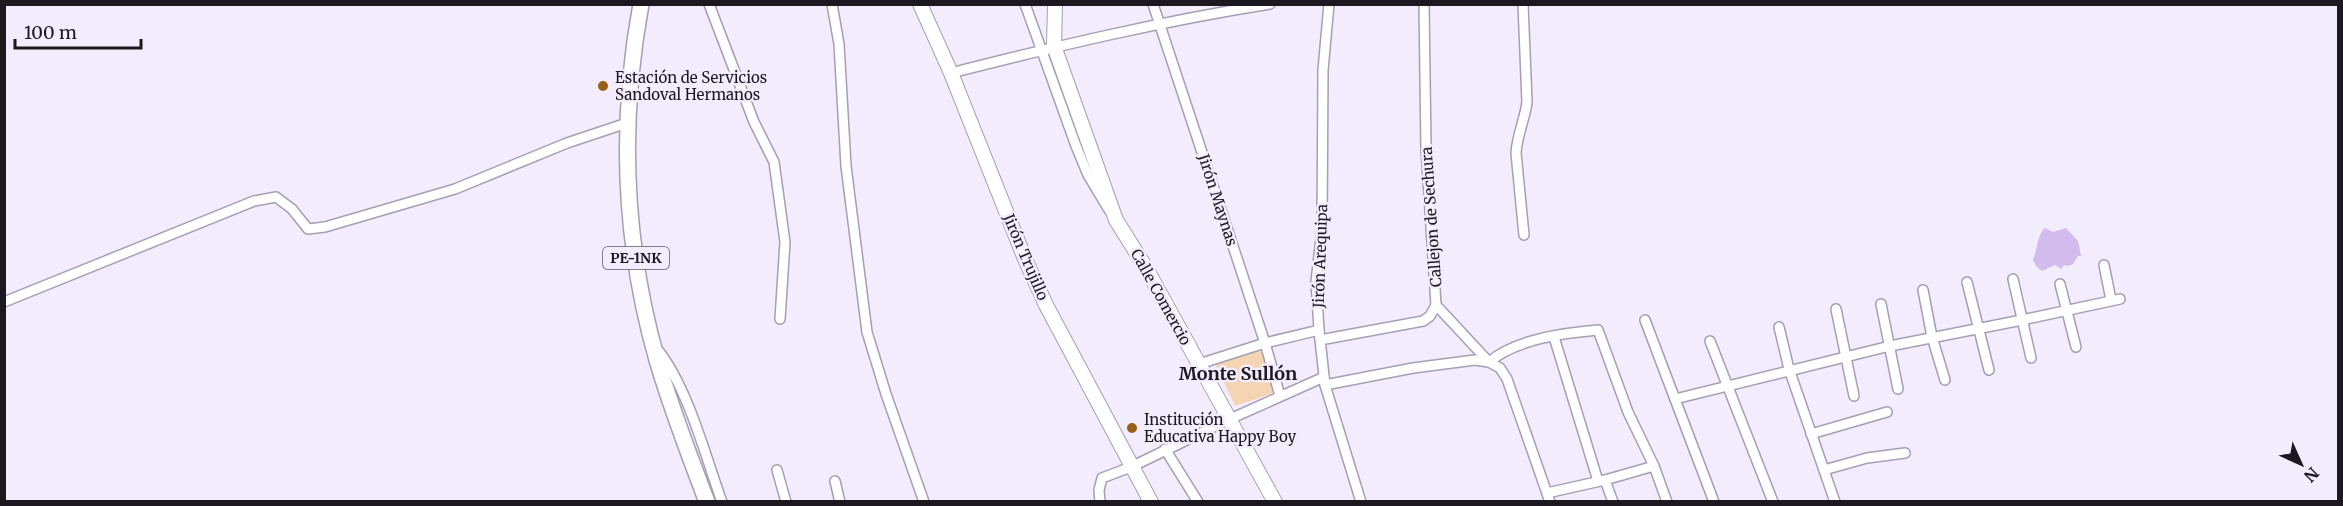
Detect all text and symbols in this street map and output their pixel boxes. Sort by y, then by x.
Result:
scale bar [15,12,141,50]
text: 100 m [24,21,77,44]
place label: Estación de Servicios Sandoval Hermanos [615,68,767,104]
marker: Estación de Servicios Sandoval Hermanos [596,79,610,93]
street label: Callejon de Sechura [1417,146,1445,288]
street label: Jirón Maynas [1194,151,1242,248]
street label: Jirón Arequipa [1309,204,1331,309]
street label: Jirón Trujillo [999,210,1053,303]
street label: Calle Comercio [1127,246,1195,349]
road number: PE-1NK [603,247,669,269]
district label: Monte Sullón [1179,362,1297,385]
place label: Institución Educativa Happy Boy [1144,410,1297,446]
marker: Institución Educativa Happy Boy [1125,421,1139,435]
north arrow [2271,434,2331,494]
text: N [2300,463,2323,486]

